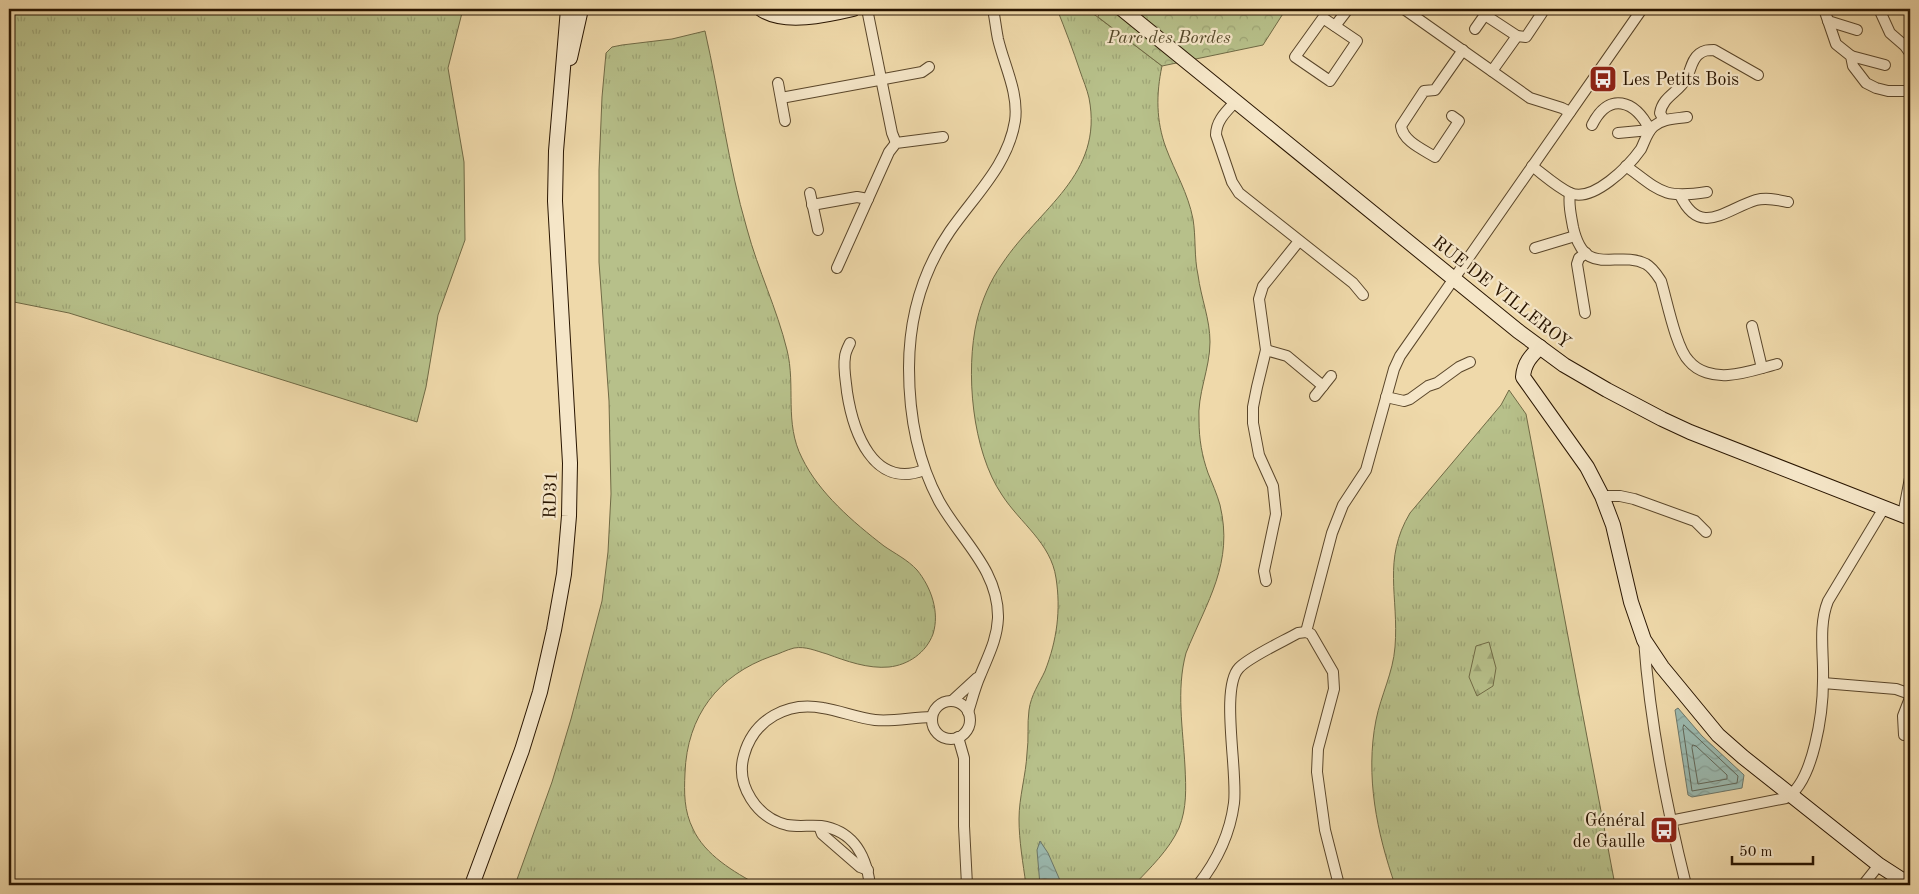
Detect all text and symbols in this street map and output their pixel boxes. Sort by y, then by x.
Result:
park label: Parc des Bordes [1106,29,1231,47]
bus stop icon: Les Petits Bois [1588,64,1618,94]
place label: Les Petits Bois [1622,71,1739,89]
street label: RUE DE VILLEROY [1429,233,1574,352]
street label: RD31 [541,471,561,519]
place label: Général de Gaulle [1573,812,1645,851]
bus stop icon: Général de Gaulle [1649,815,1679,845]
scale bar [1732,834,1813,866]
text: 50 m [1739,845,1773,860]

